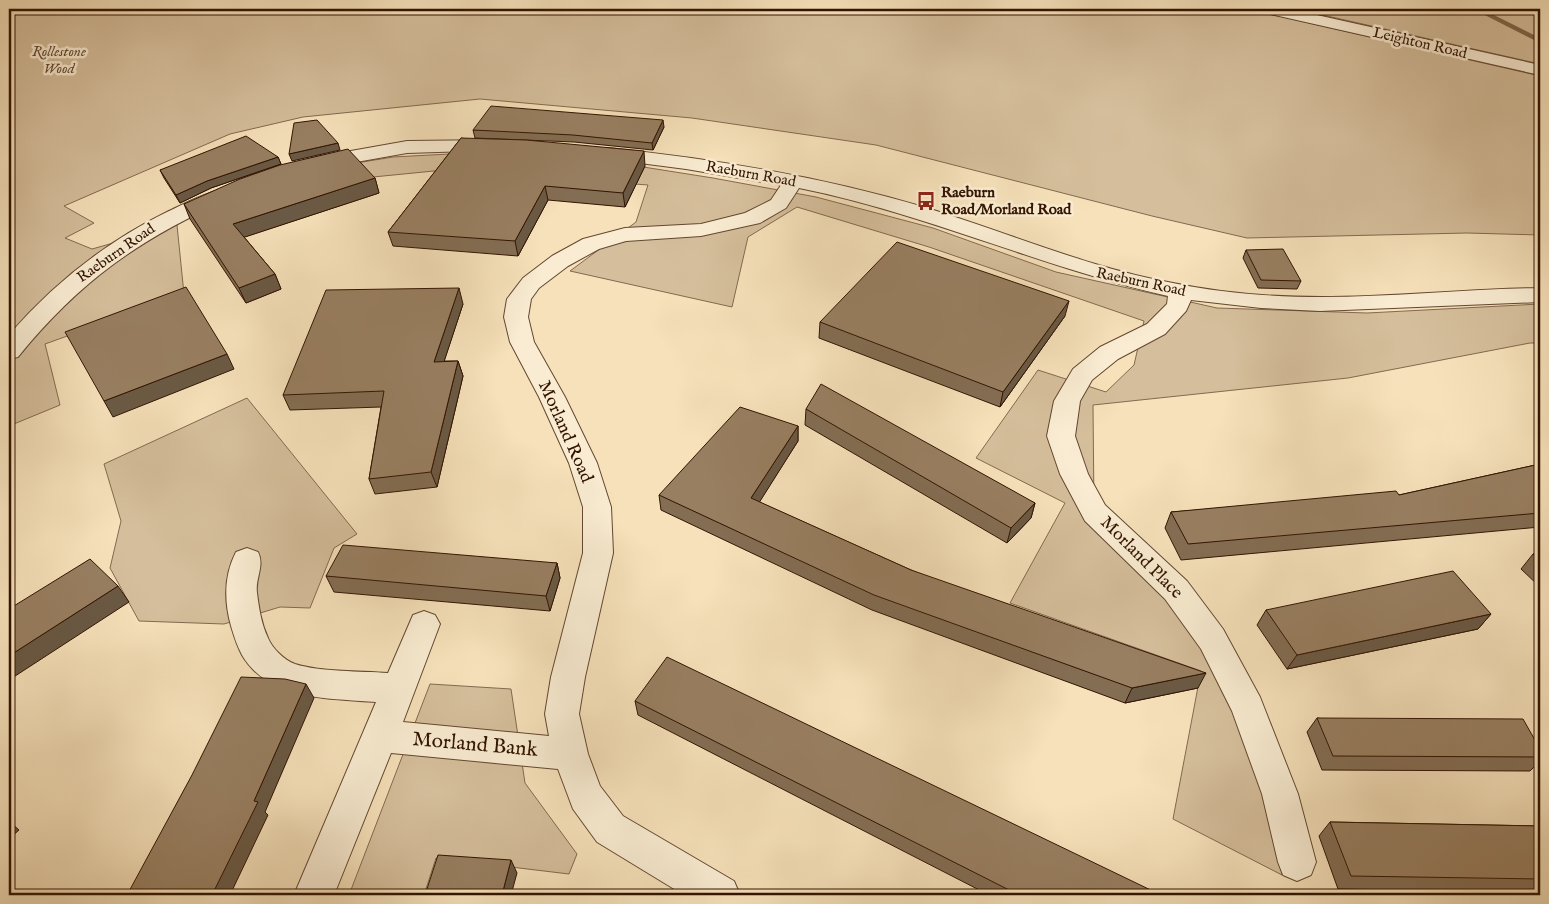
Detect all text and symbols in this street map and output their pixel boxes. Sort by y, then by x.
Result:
street label: Leighton Road [1371,23,1470,63]
park label: Rollestone Wood [32,42,86,78]
street label: Raeburn Road [704,157,798,191]
place label: Raeburn Road/Morland Road [941,183,1072,219]
bus stop icon: Raeburn Road/Morland Road [915,190,937,212]
street label: Raeburn Road [73,219,160,287]
street label: Raeburn Road [1094,263,1189,301]
street label: Morland Road [532,377,598,487]
street label: Morland Place [1095,512,1187,604]
street label: Morland Bank [411,726,540,764]

